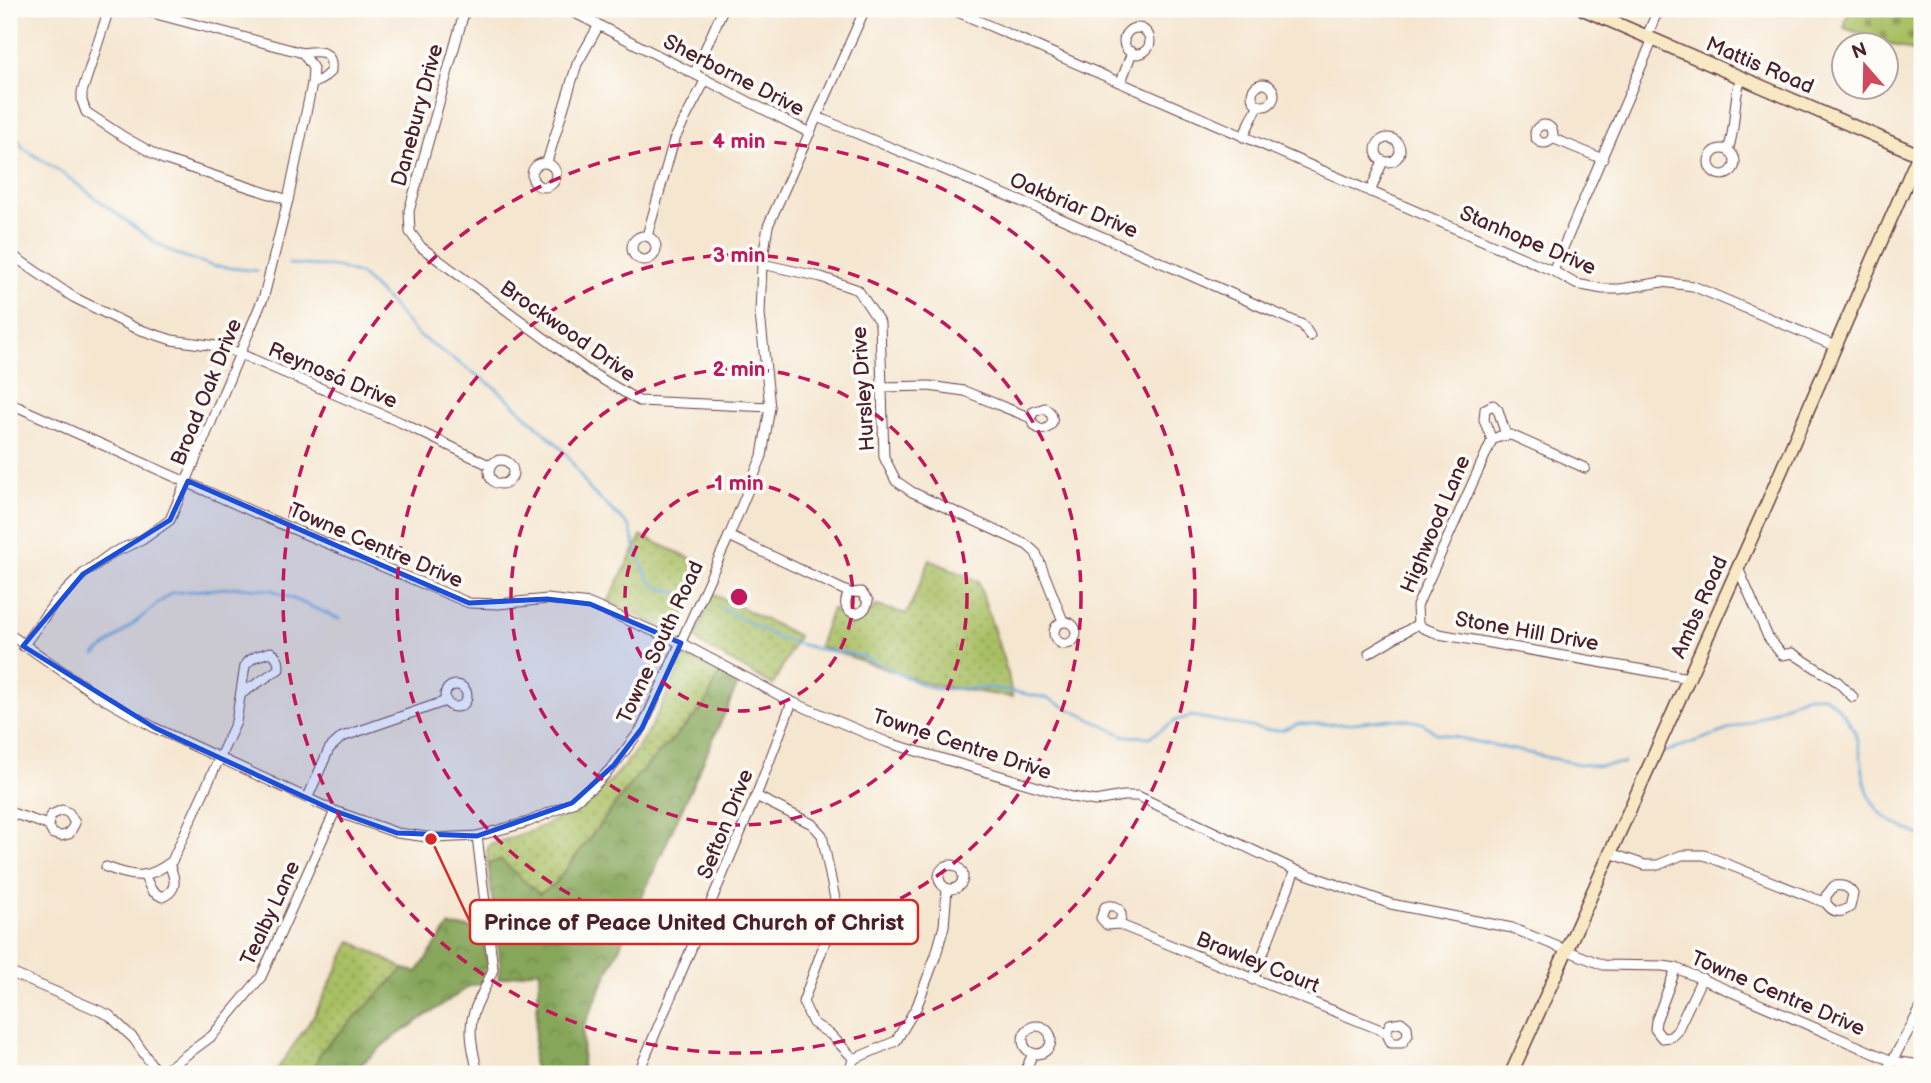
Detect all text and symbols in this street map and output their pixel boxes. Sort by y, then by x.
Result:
street label: Sherborne Drive [659,29,809,122]
street label: Mattis Road [1702,32,1817,99]
north arrow [1829,32,1899,102]
text: N [1849,38,1870,65]
street label: Danebury Drive [386,41,448,189]
text: 4 min [713,129,765,154]
street label: Oakbriar Drive [1006,167,1142,244]
street label: Stanhope Drive [1456,201,1600,280]
text: 3 min [713,243,765,268]
street label: Brockwood Drive [495,275,640,387]
street label: Broad Oak Drive [166,315,247,469]
street label: Hursley Drive [847,326,880,452]
street label: Reynosa Drive [265,337,401,414]
text: 2 min [712,357,766,382]
street label: Highwood Lane [1395,452,1476,597]
text: 1 min [714,471,764,496]
street label: Towne Centre Drive [285,497,467,593]
street label: Ambs Road [1666,552,1733,662]
street label: Towne South Road [612,557,709,727]
centre of rings [727,585,751,609]
street label: Stone Hill Drive [1453,607,1601,656]
street label: Towne Centre Drive [869,704,1054,785]
street label: Sefton Drive [692,766,759,883]
street label: Tealby Lane [235,857,306,969]
callout: Prince of Peace United Church of Christ [470,900,918,944]
text: Prince of Peace United Church of Christ [484,909,905,937]
street label: Brawley Court [1193,926,1324,999]
street label: Towne Centre Drive [1687,945,1869,1041]

